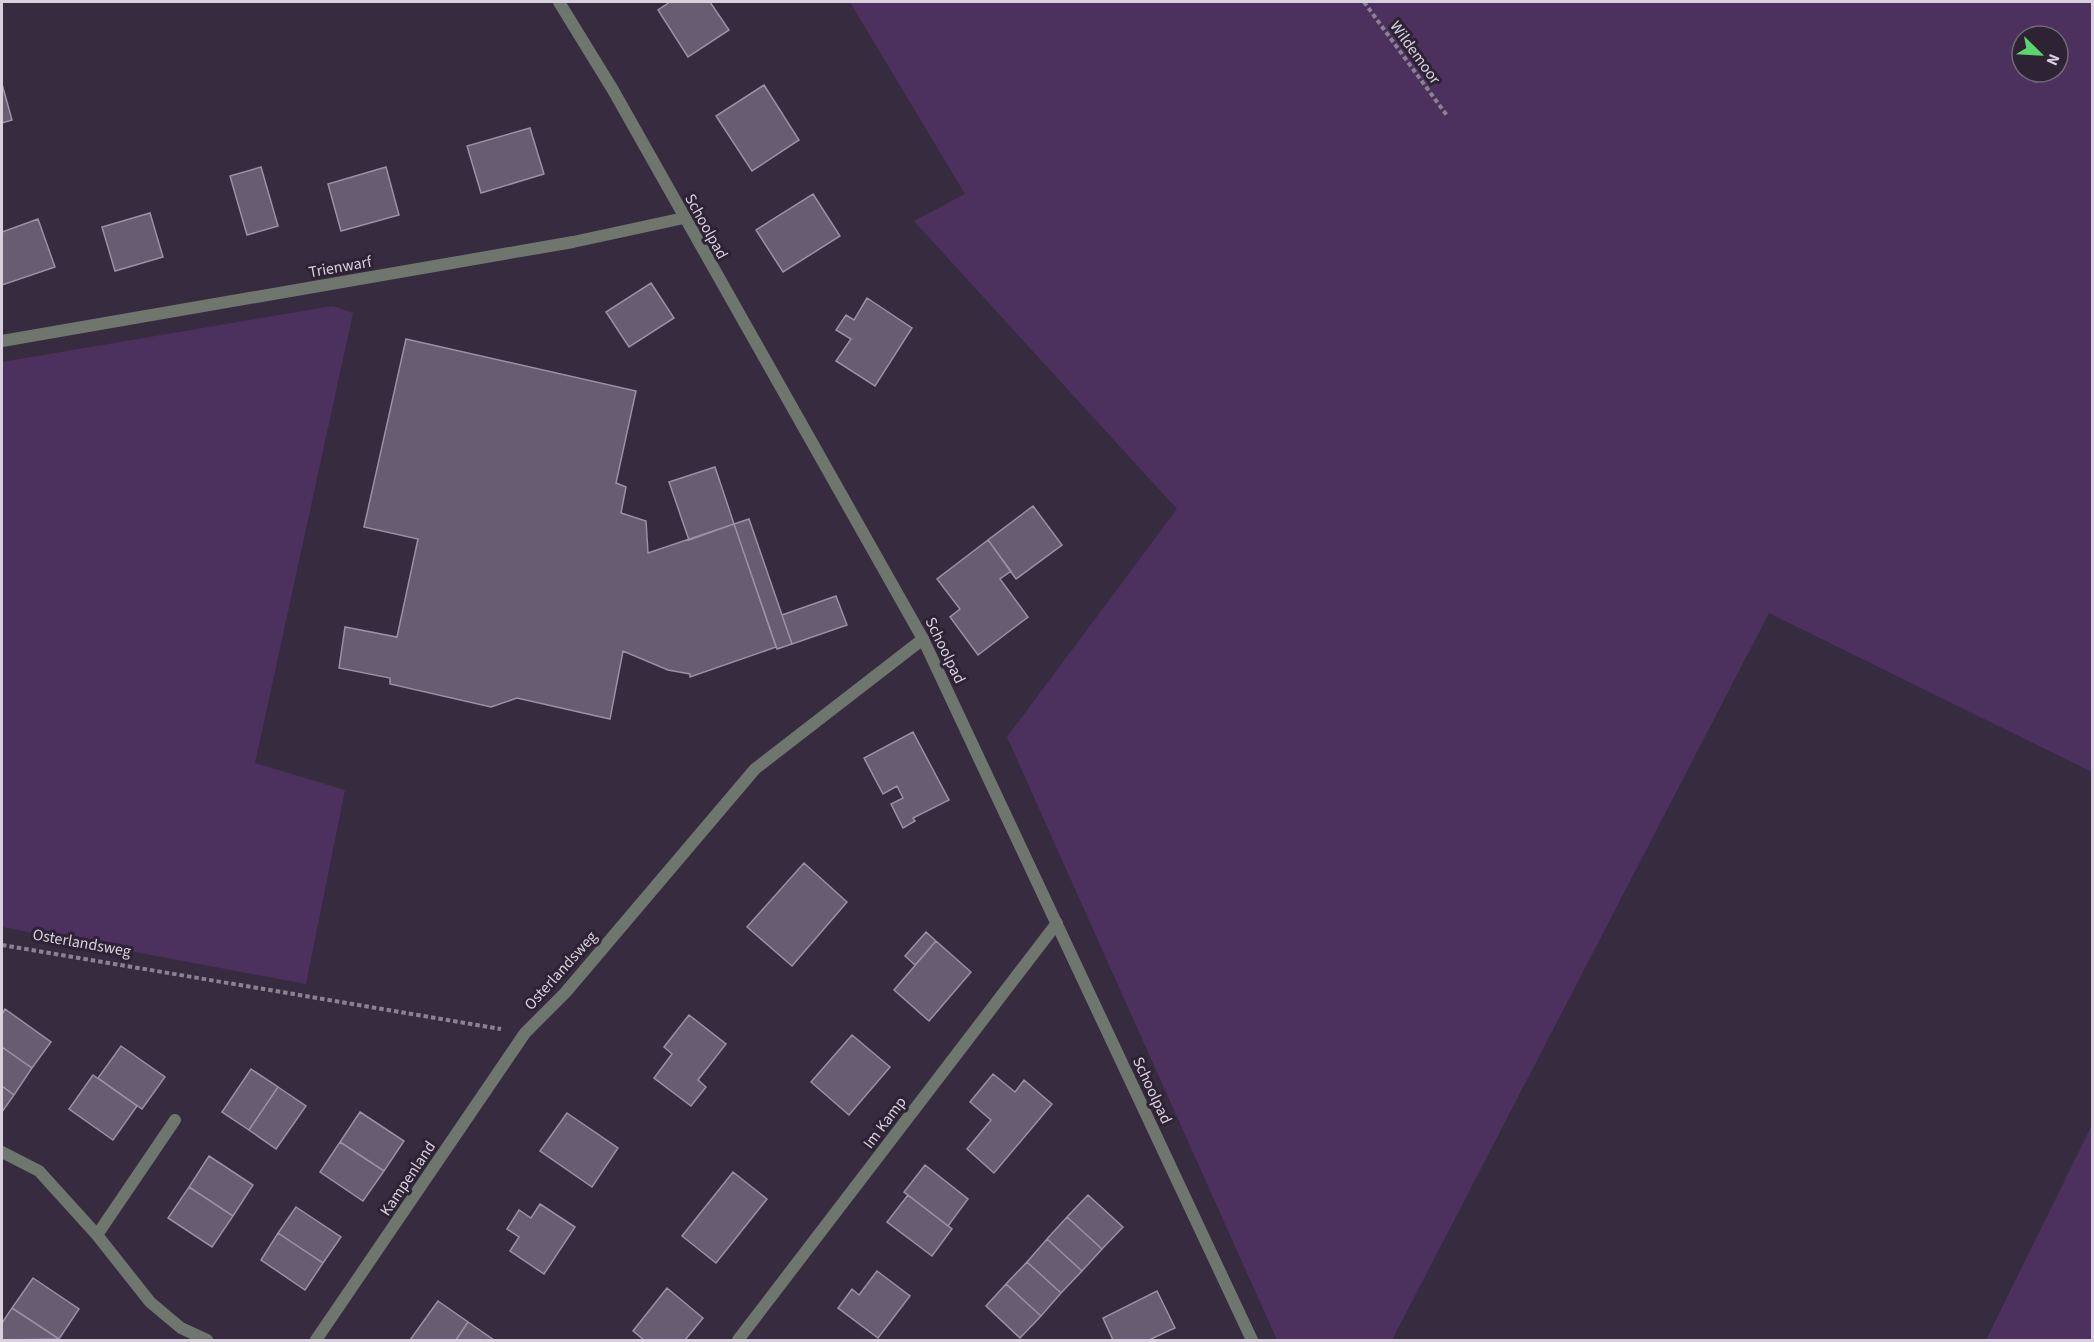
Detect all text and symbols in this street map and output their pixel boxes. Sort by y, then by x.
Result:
street label: Wildemoor [1385,16,1446,89]
north arrow [2010,24,2070,84]
text: N [2041,50,2065,69]
street label: Schoolpad [679,190,733,263]
street label: Trienwarf [307,250,375,283]
street label: Schoolpad [920,613,971,687]
street label: Osterlandsweg [31,924,133,962]
street label: Osterlandsweg [519,926,602,1015]
street label: Schoolpad [1127,1053,1177,1128]
street label: Im Kamp [858,1092,912,1153]
street label: Kampenland [375,1137,441,1220]

